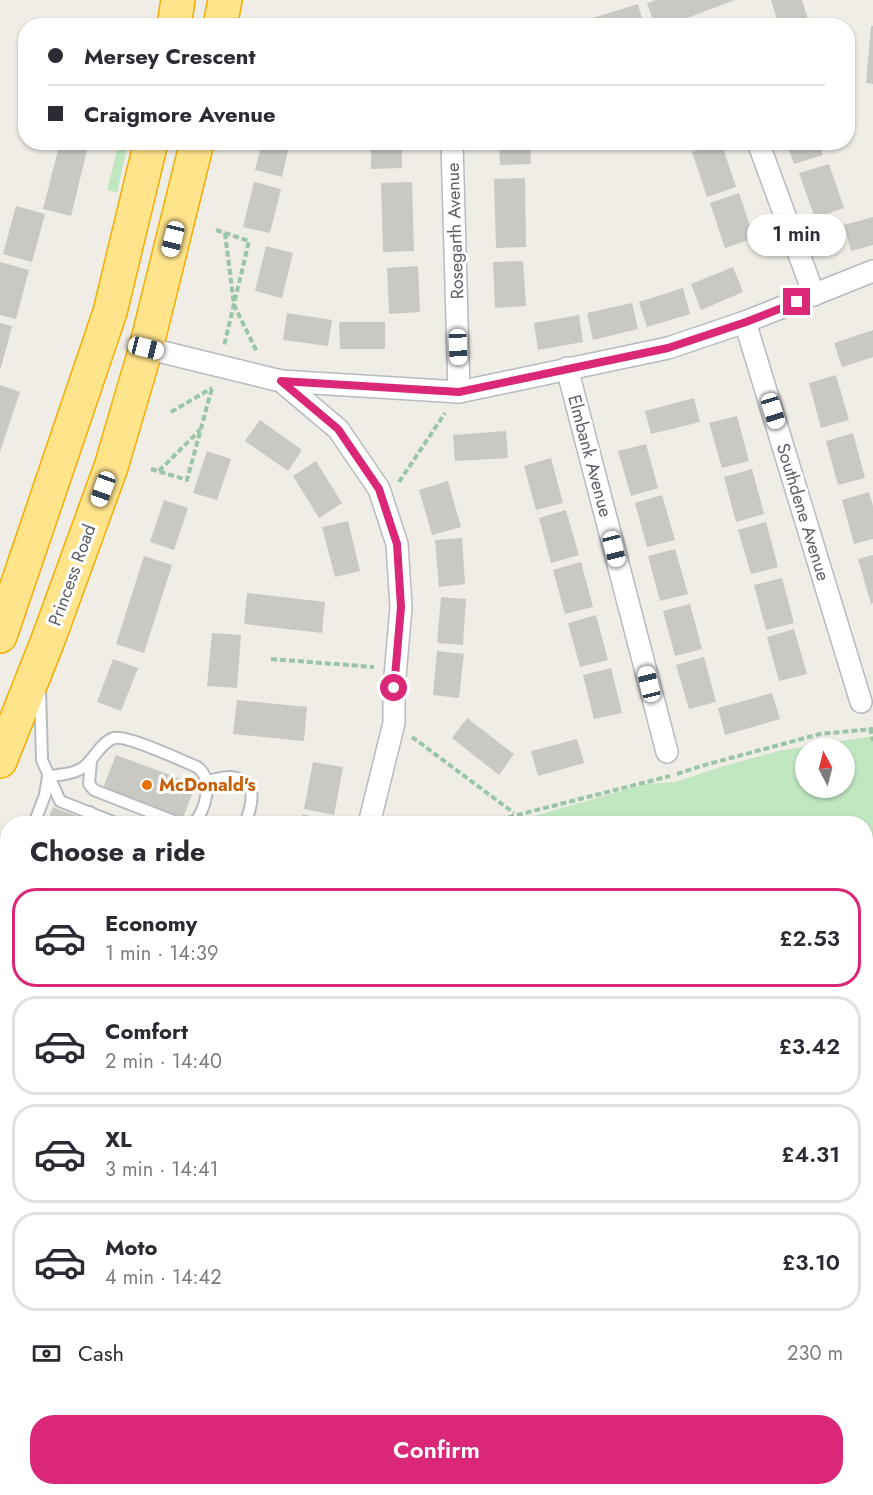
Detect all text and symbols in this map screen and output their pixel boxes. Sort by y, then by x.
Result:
text: Mersey Crescent [84,40,256,72]
text: Craigmore Avenue [84,98,276,130]
street label: Rosegarth Avenue [440,162,470,300]
callout: 1 min [748,215,846,257]
car [160,219,186,259]
text: 1 min [772,220,821,249]
route end [783,288,810,315]
car [448,329,468,365]
car [126,335,166,361]
car [759,391,787,431]
street label: Elmbank Avenue [561,392,619,520]
street label: Southdene Avenue [770,440,836,584]
car [88,469,118,509]
street label: Princess Road [42,521,102,629]
car [601,529,627,569]
car [636,664,662,704]
route start [380,674,407,701]
north arrow [795,738,855,798]
map controls [795,738,855,798]
place label: McDonald's [159,772,256,798]
marker: McDonald's [140,778,154,792]
text: Choose a ride [30,832,205,871]
text: Economy [105,907,197,939]
icon: car [33,911,87,965]
text: £2.53 [779,922,840,954]
text: 1 min · 14:39 [105,939,218,968]
text: Comfort [105,1015,188,1047]
icon: car [33,1019,87,1073]
text: £3.42 [779,1030,840,1062]
text: 2 min · 14:40 [105,1047,222,1076]
text: XL [105,1123,132,1155]
icon: car [33,1127,87,1181]
text: £4.31 [781,1138,840,1170]
text: 3 min · 14:41 [105,1155,219,1184]
text: Moto [105,1231,158,1263]
icon: car [33,1235,87,1289]
text: £3.10 [782,1246,840,1278]
text: 4 min · 14:42 [105,1263,222,1292]
icon: cash [30,1337,63,1370]
text: Cash [78,1337,124,1369]
text: 230 m [787,1339,843,1368]
button: Confirm [30,1415,843,1484]

